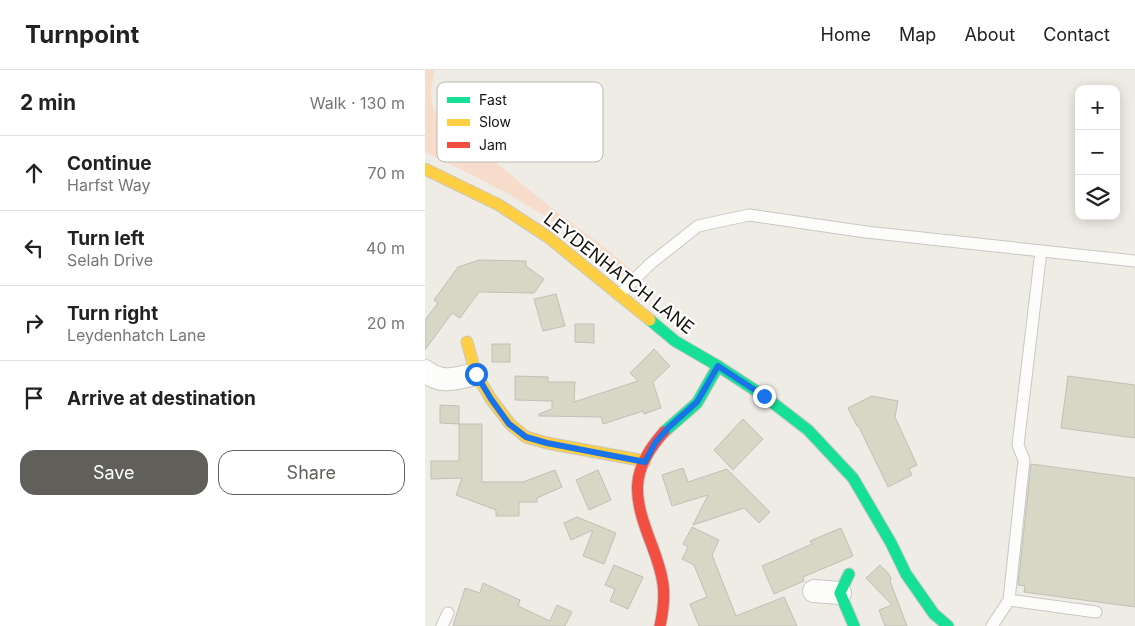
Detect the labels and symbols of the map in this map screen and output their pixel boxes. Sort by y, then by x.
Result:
legend [437,82,603,162]
text: Fast [479,91,507,108]
text: Slow [479,113,511,130]
text: Jam [479,136,507,153]
street label: LEYDENHATCH LANE [540,208,698,338]
route start [465,363,488,386]
route end [753,385,776,408]

